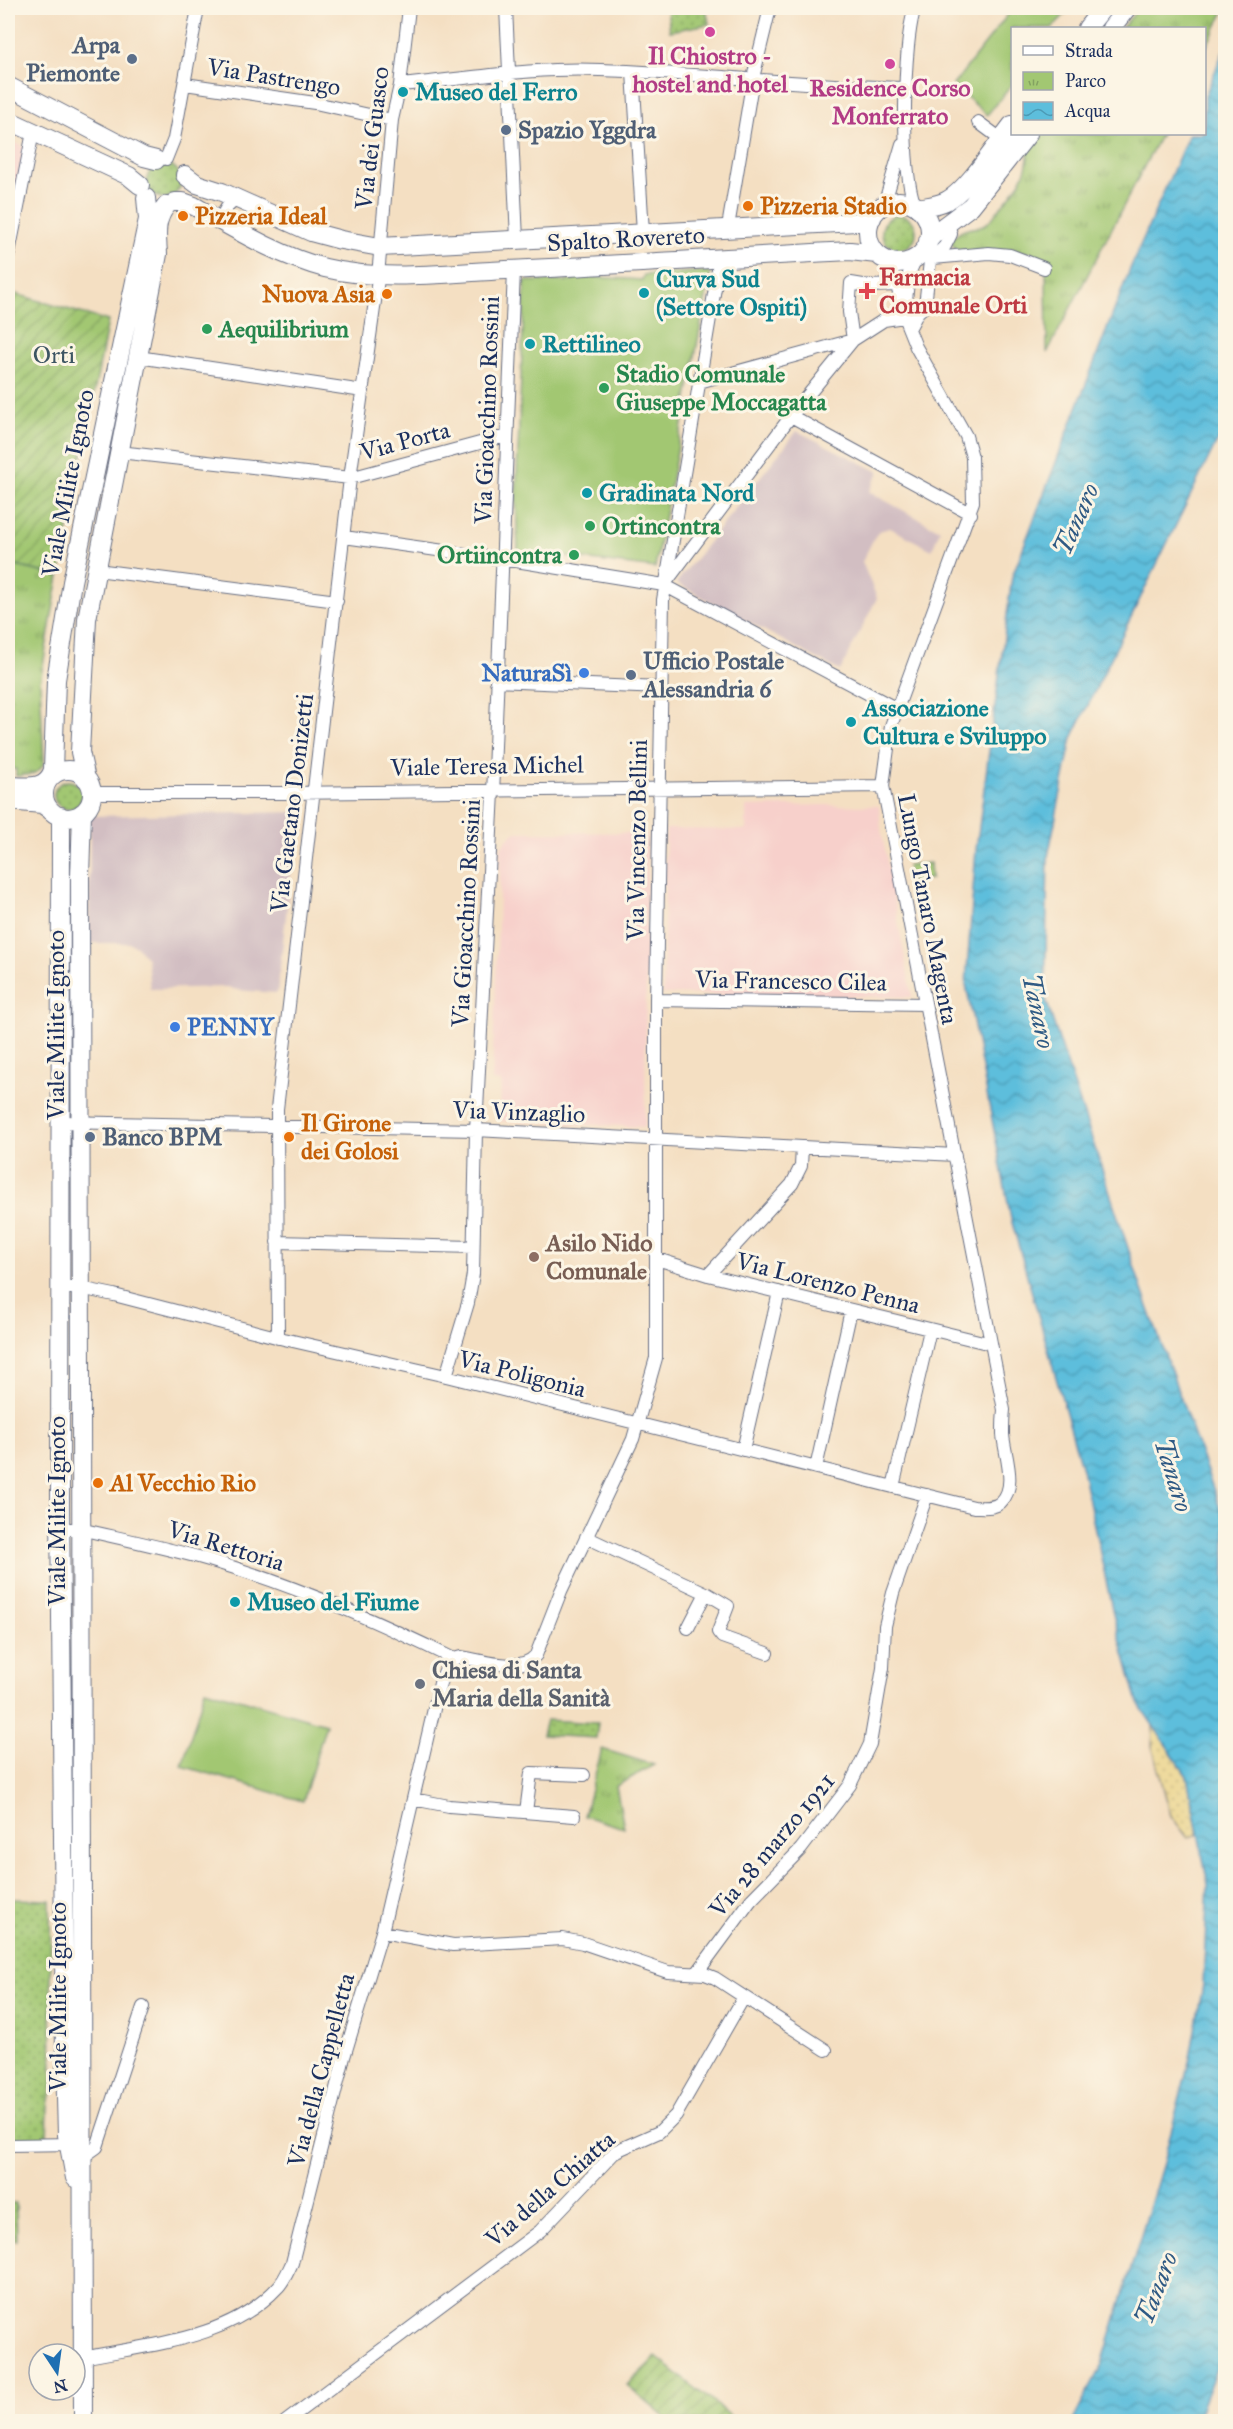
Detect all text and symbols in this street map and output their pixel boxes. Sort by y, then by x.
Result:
marker: Il Chiostro - hostel and hotel [703,25,717,39]
legend [1011,27,1206,135]
place label: Arpa Piemonte [26,30,121,88]
text: Strada [1065,40,1113,62]
place label: Il Chiostro - hostel and hotel [631,41,788,99]
marker: Arpa Piemonte [125,52,139,66]
street label: Via Pastrengo [204,52,343,102]
marker: Residence Corso Monferrato [883,57,897,71]
street label: Via dei Guasco [348,65,396,212]
text: Parco [1065,70,1106,92]
place label: Residence Corso Monferrato [810,73,970,131]
place label: Museo del Ferro [415,77,577,107]
marker: Museo del Ferro [396,85,410,99]
text: Acqua [1064,100,1111,123]
place label: Spazio Yggdra [518,115,657,145]
marker: Spazio Yggdra [499,123,513,137]
place label: Pizzeria Stadio [760,191,907,221]
marker: Pizzeria Stadio [741,199,755,213]
place label: Pizzeria Ideal [195,201,327,231]
marker: Pizzeria Ideal [176,209,190,223]
street label: Spalto Rovereto [546,220,706,258]
place label: Farmacia Comunale Orti [879,262,1028,320]
place label: Curva Sud (Settore Ospiti) [656,264,807,322]
place label: Nuova Asia [262,279,376,309]
marker: Farmacia Comunale Orti [860,284,874,298]
marker: Curva Sud (Settore Ospiti) [637,286,651,300]
marker: Nuova Asia [380,287,394,301]
street label: Via Gioacchino Rossini [468,295,506,526]
place label: Aequilibrium [217,314,350,344]
marker: Aequilibrium [200,322,214,336]
place label: Rettilineo [542,329,641,359]
marker: Rettilineo [523,337,537,351]
park label: Orti [33,340,76,370]
place label: Stadio Comunale Giuseppe Moccagatta [616,359,827,417]
marker: Stadio Comunale Giuseppe Moccagatta [597,381,611,395]
street label: Viale Milite Ignoto [35,387,101,580]
street label: Via Porta [356,414,454,468]
place label: Gradinata Nord [599,478,755,508]
water label: Tanaro [1046,478,1106,560]
marker: Gradinata Nord [580,486,594,500]
place label: Ortincontra [602,511,721,541]
marker: Ortincontra [583,519,597,533]
place label: Ortiincontra [437,540,563,570]
marker: Ortiincontra [567,548,581,562]
place label: Ufficio Postale Alessandria 6 [641,646,784,704]
place label: NaturaSì [481,658,572,688]
marker: NaturaSì [577,666,591,680]
marker: Ufficio Postale Alessandria 6 [624,668,638,682]
street label: Via Gaetano Donizetti [264,691,320,915]
place label: Associazione Cultura e Sviluppo [861,693,1047,751]
marker: Associazione Cultura e Sviluppo [844,715,858,729]
street label: Via Vincenzo Bellini [620,739,654,942]
street label: Viale Teresa Michel [389,749,584,783]
street label: Lungo Tanaro Magenta [891,791,965,1028]
street label: Via Gioacchino Rossini [445,798,487,1029]
street label: Viale Milite Ignoto [41,930,71,1121]
street label: Via Francesco Cilea [694,964,888,998]
water label: Tanaro [1015,971,1063,1051]
place label: PENNY [187,1012,276,1042]
marker: PENNY [168,1020,182,1034]
street label: Via Vinzaglio [451,1095,586,1129]
place label: Il Girone dei Golosi [301,1108,399,1166]
place label: Banco BPM [102,1122,223,1152]
marker: Banco BPM [83,1130,97,1144]
marker: Il Girone dei Golosi [282,1130,296,1144]
place label: Asilo Nido Comunale [544,1228,652,1286]
street label: Via Lorenzo Penna [732,1245,924,1321]
marker: Asilo Nido Comunale [527,1250,541,1264]
street label: Via Poligonia [454,1343,590,1405]
street label: Viale Milite Ignoto [42,1416,72,1607]
water label: Tanaro [1148,1434,1200,1516]
place label: Al Vecchio Rio [108,1468,256,1498]
marker: Al Vecchio Rio [91,1476,105,1490]
street label: Via Rettoria [163,1514,289,1578]
place label: Museo del Fiume [247,1587,419,1617]
marker: Museo del Fiume [228,1595,242,1609]
place label: Chiesa di Santa Maria della Sanità [432,1655,611,1713]
marker: Chiesa di Santa Maria della Sanità [413,1677,427,1691]
street label: Via 28 marzo 1921 [702,1767,841,1924]
street label: Viale Milite Ignoto [43,1902,73,2093]
street label: Via della Cappelletta [280,1969,362,2171]
street label: Via della Chiatta [478,2124,622,2254]
water label: Tanaro [1128,2247,1185,2329]
north arrow [27,2342,87,2402]
text: N [51,2375,69,2397]

